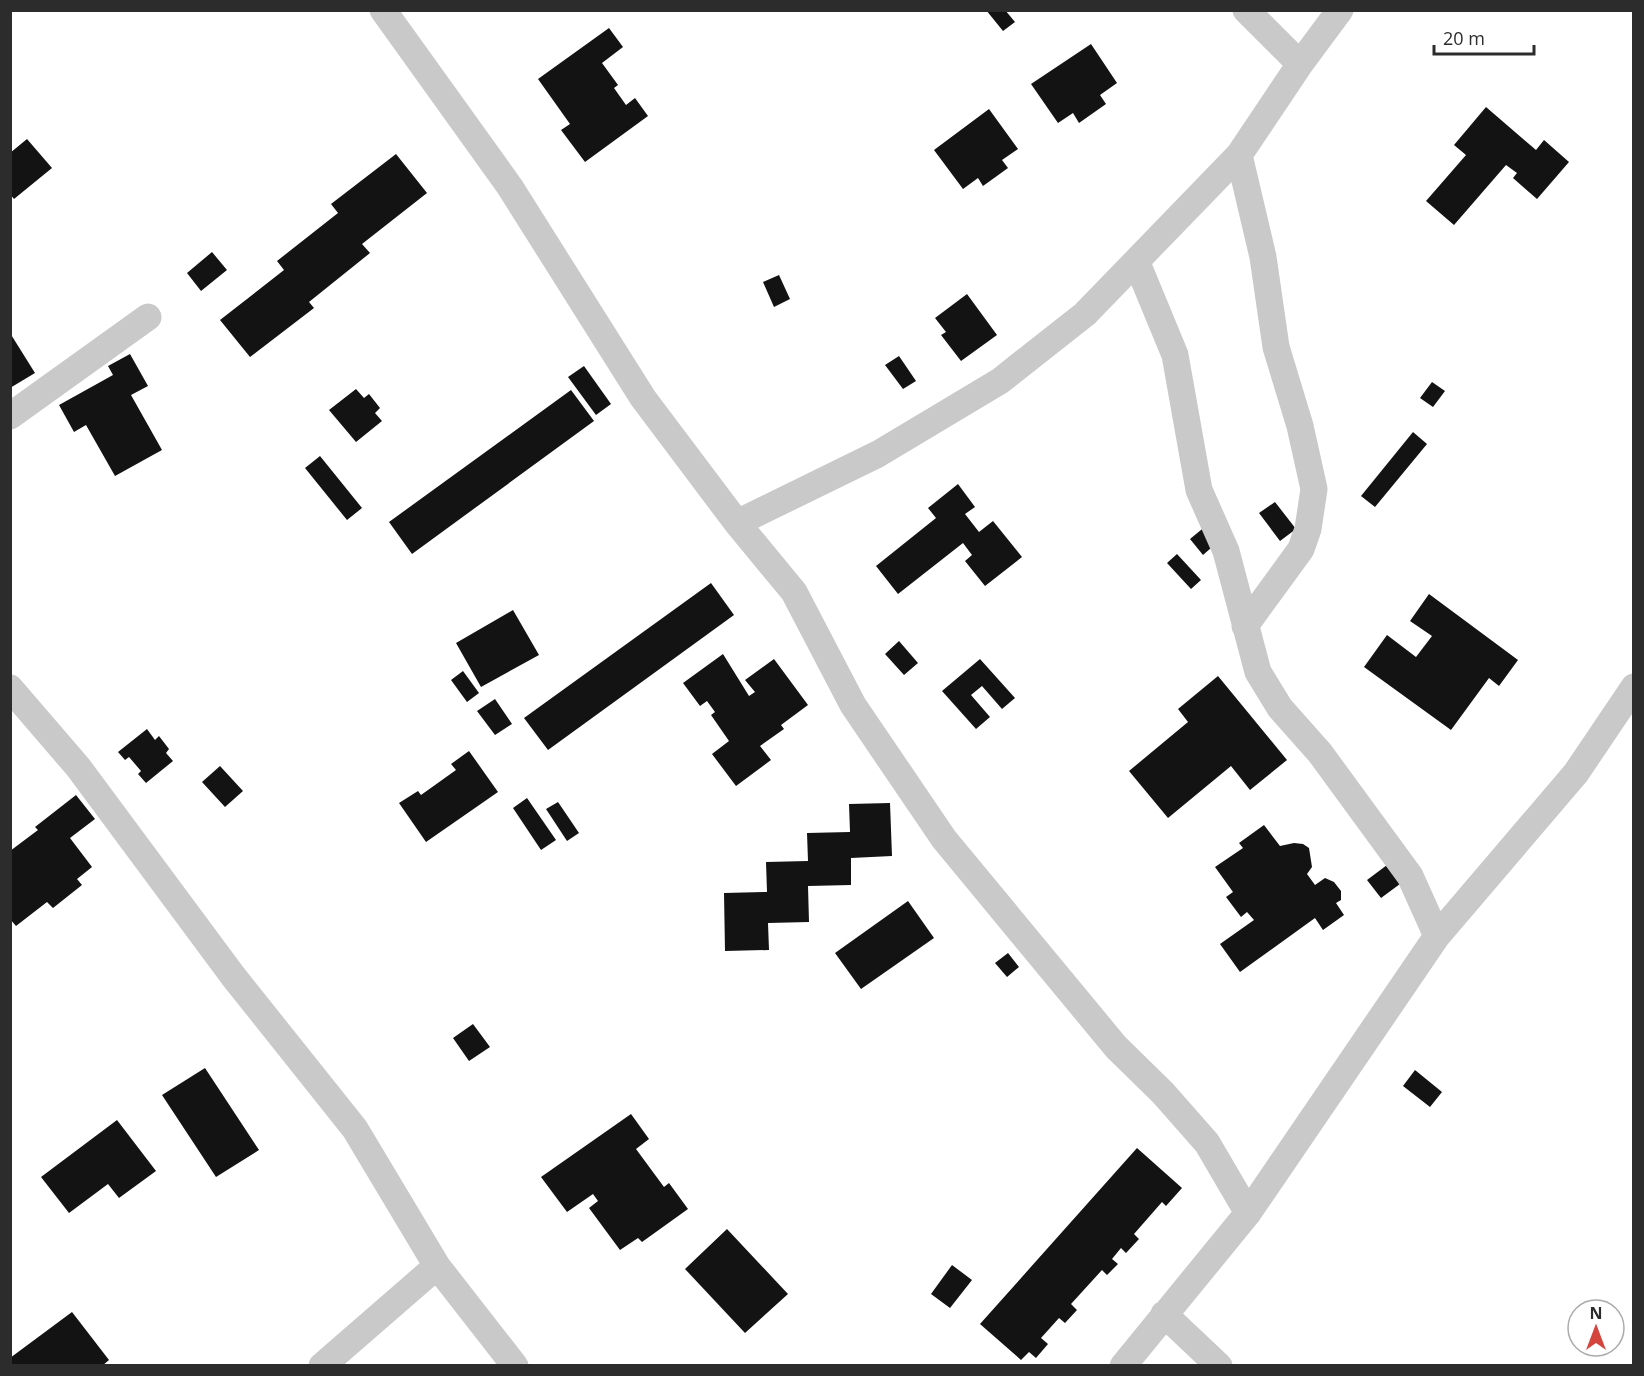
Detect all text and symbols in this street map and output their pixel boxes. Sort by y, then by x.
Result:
scale bar [1434,18,1534,56]
text: 20 m [1443,26,1485,50]
north arrow [1566,1298,1626,1358]
text: N [1589,1302,1603,1324]

